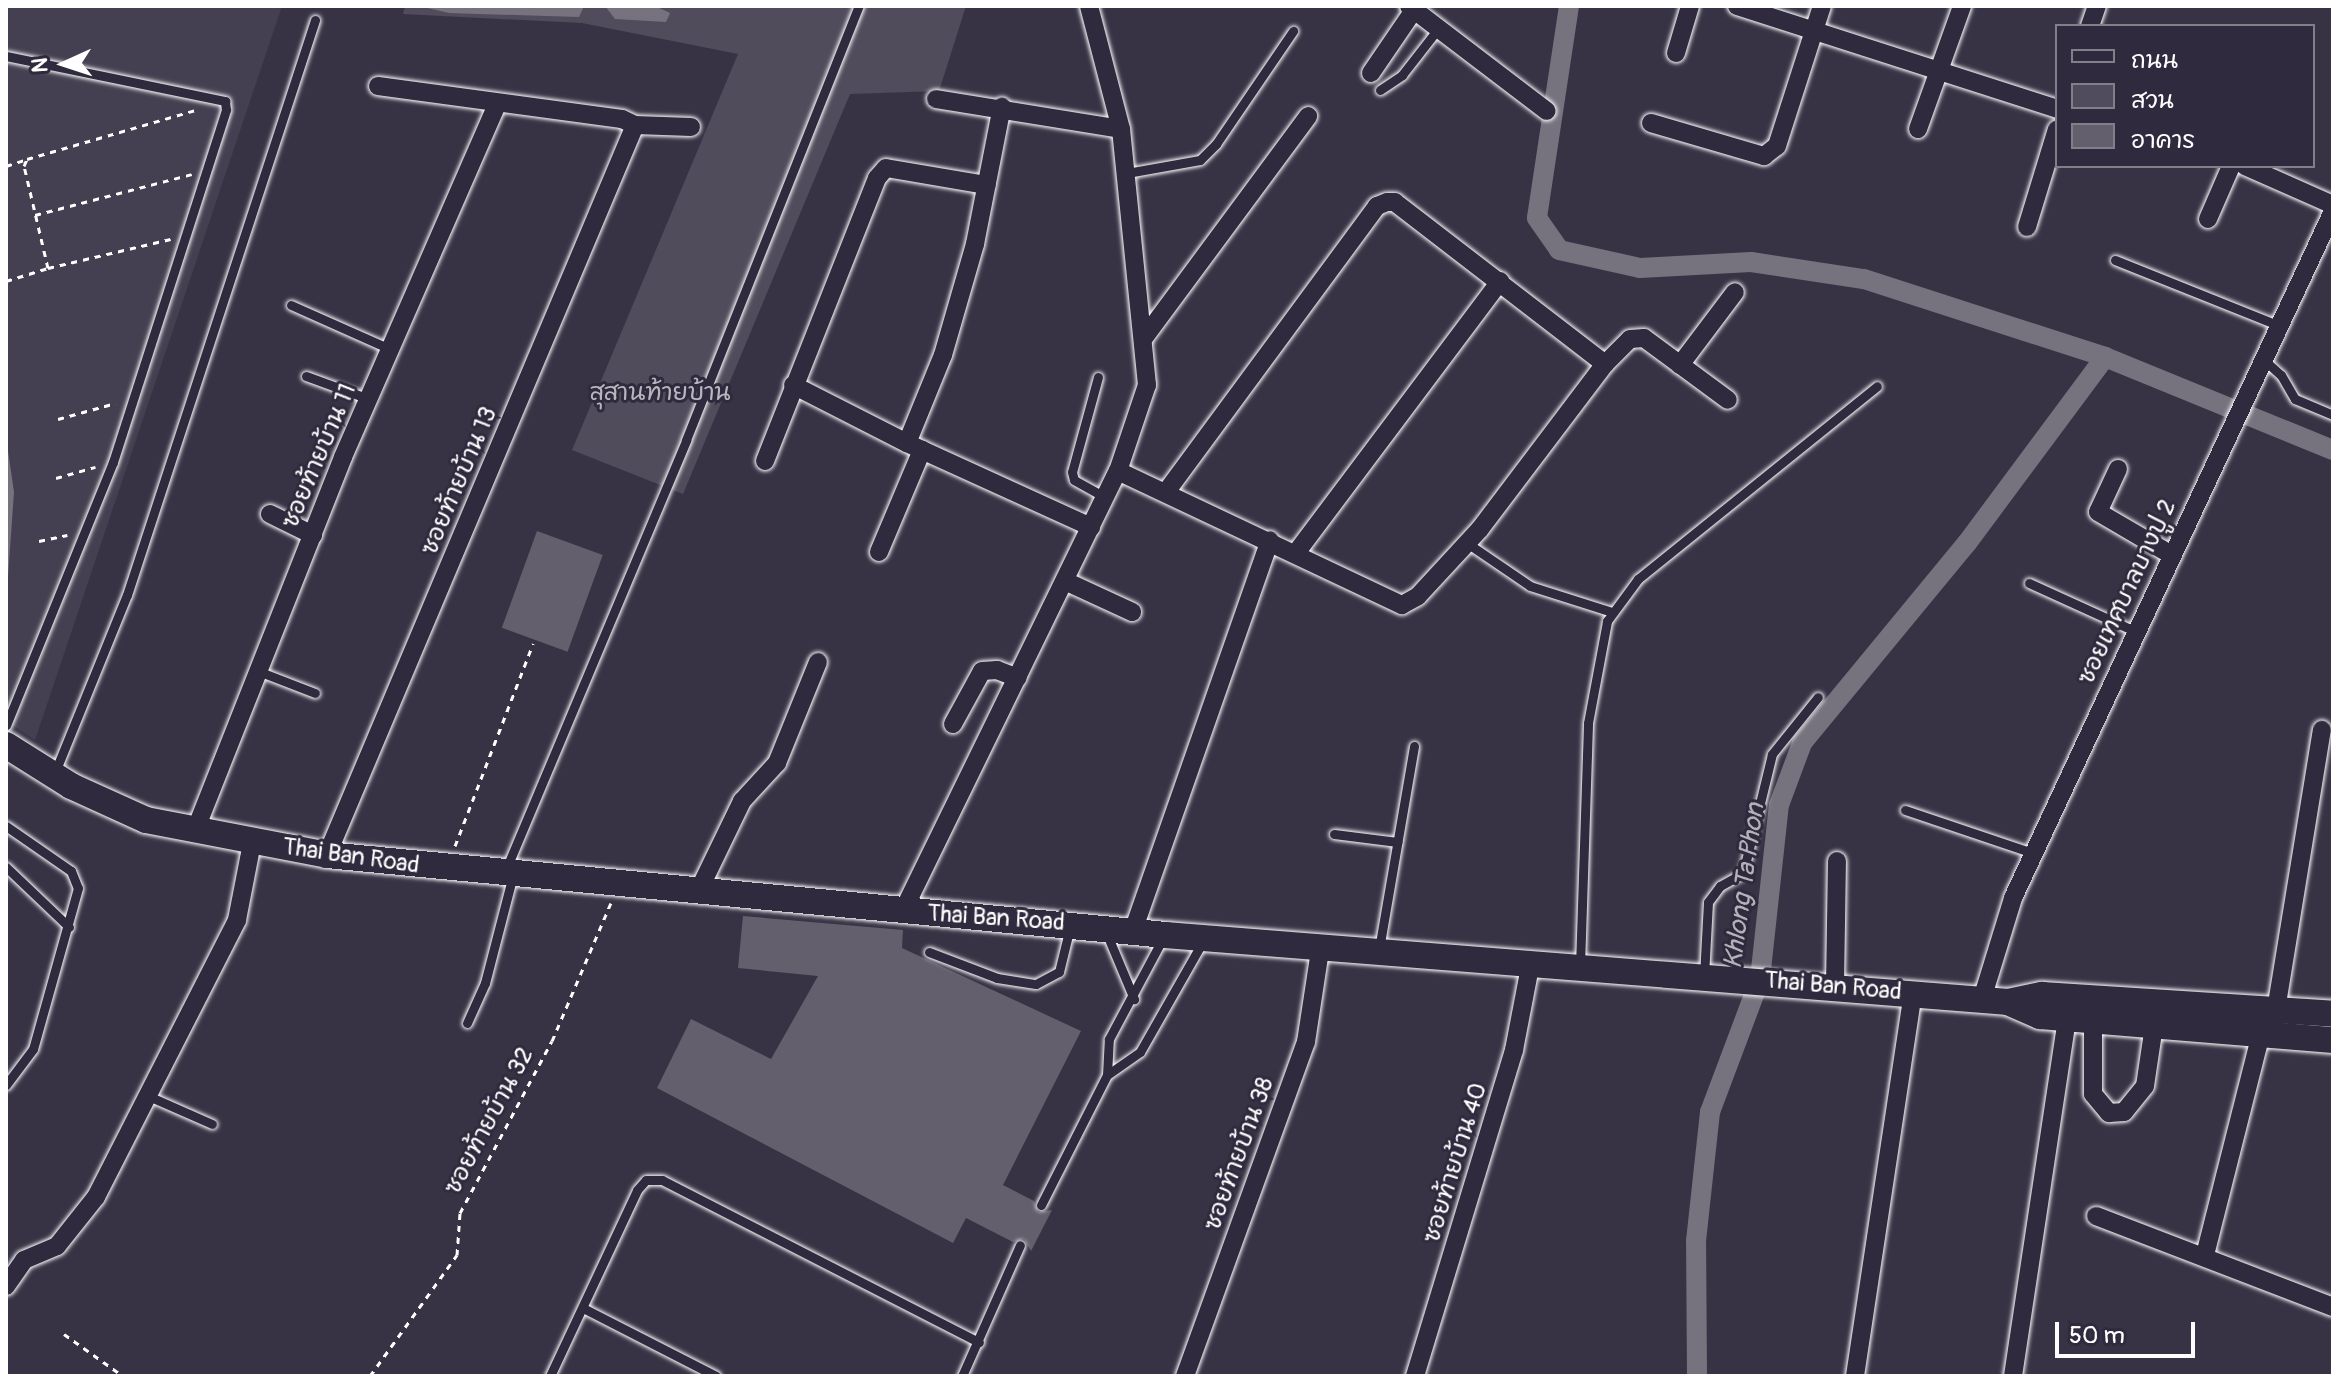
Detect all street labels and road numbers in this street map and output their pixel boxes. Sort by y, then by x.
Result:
street label: ซอยท้ายบ้าน 11 [276,379,362,533]
street label: ซอยท้ายบ้าน 13 [415,403,503,559]
street label: ซอยเทศบาลบางปู 2 [2072,495,2182,689]
street label: Thai Ban Road [281,832,421,880]
street label: Thai Ban Road [926,899,1066,937]
street label: Thai Ban Road [1763,966,1903,1006]
street label: ซอยท้ายบ้าน 32 [438,1043,540,1199]
street label: ซอยท้ายบ้าน 38 [1198,1074,1280,1234]
street label: ซอยท้ายบ้าน 40 [1417,1080,1493,1246]

